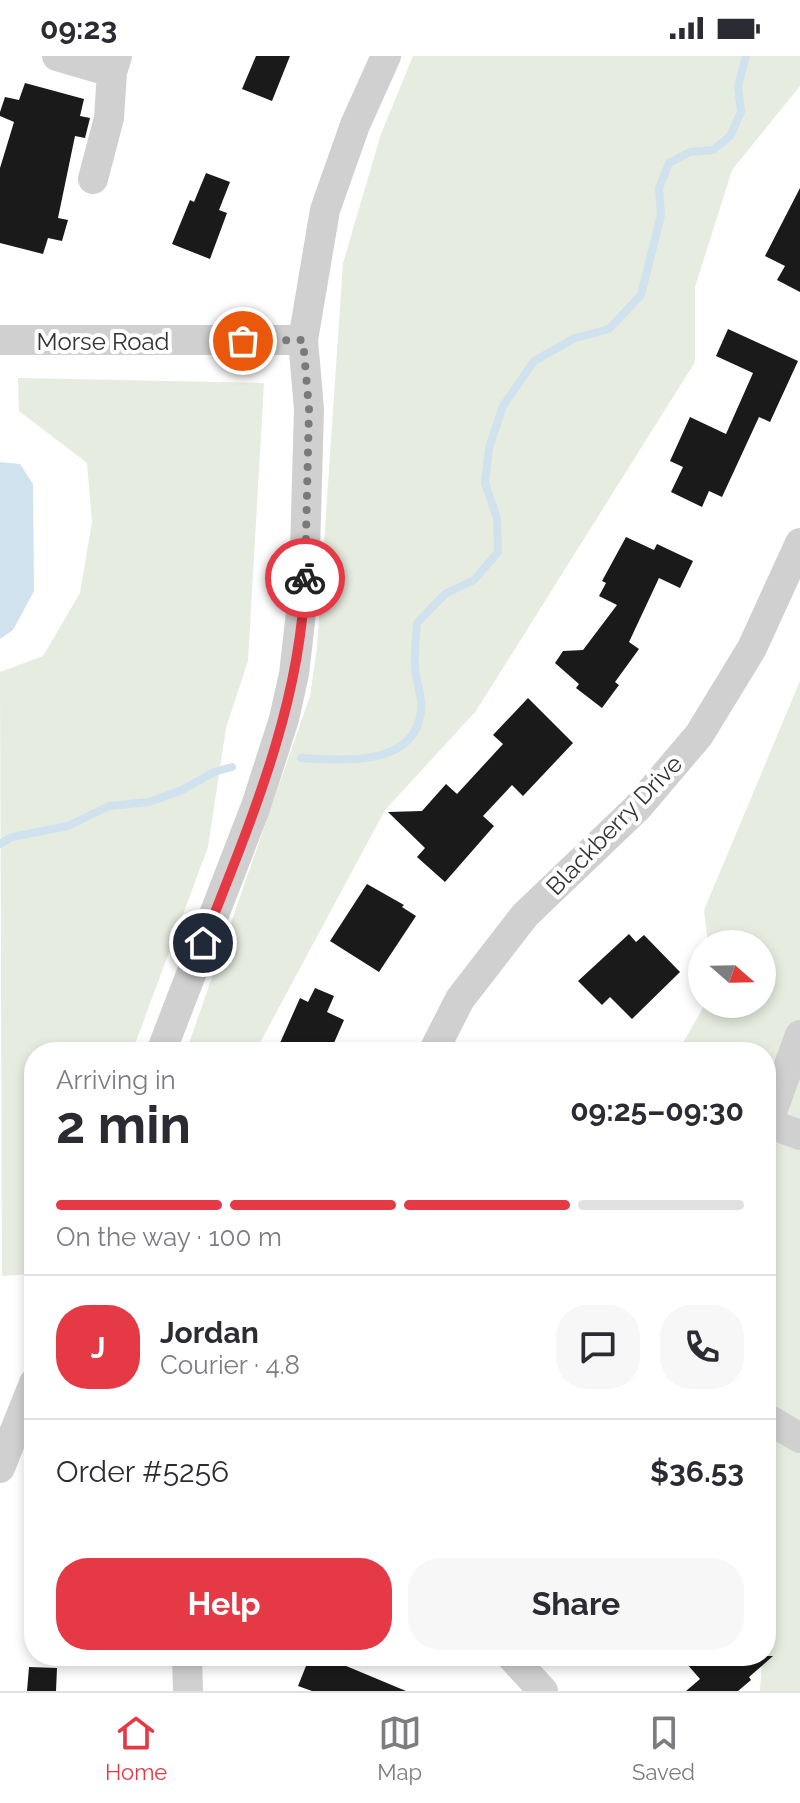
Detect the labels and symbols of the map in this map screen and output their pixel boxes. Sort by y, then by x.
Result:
pin [209,307,277,375]
street label: Morse Road [37,327,169,356]
courier [265,538,345,618]
street label: Blackberry Drive [540,749,688,901]
pin [169,909,237,977]
north arrow [688,930,776,1018]

